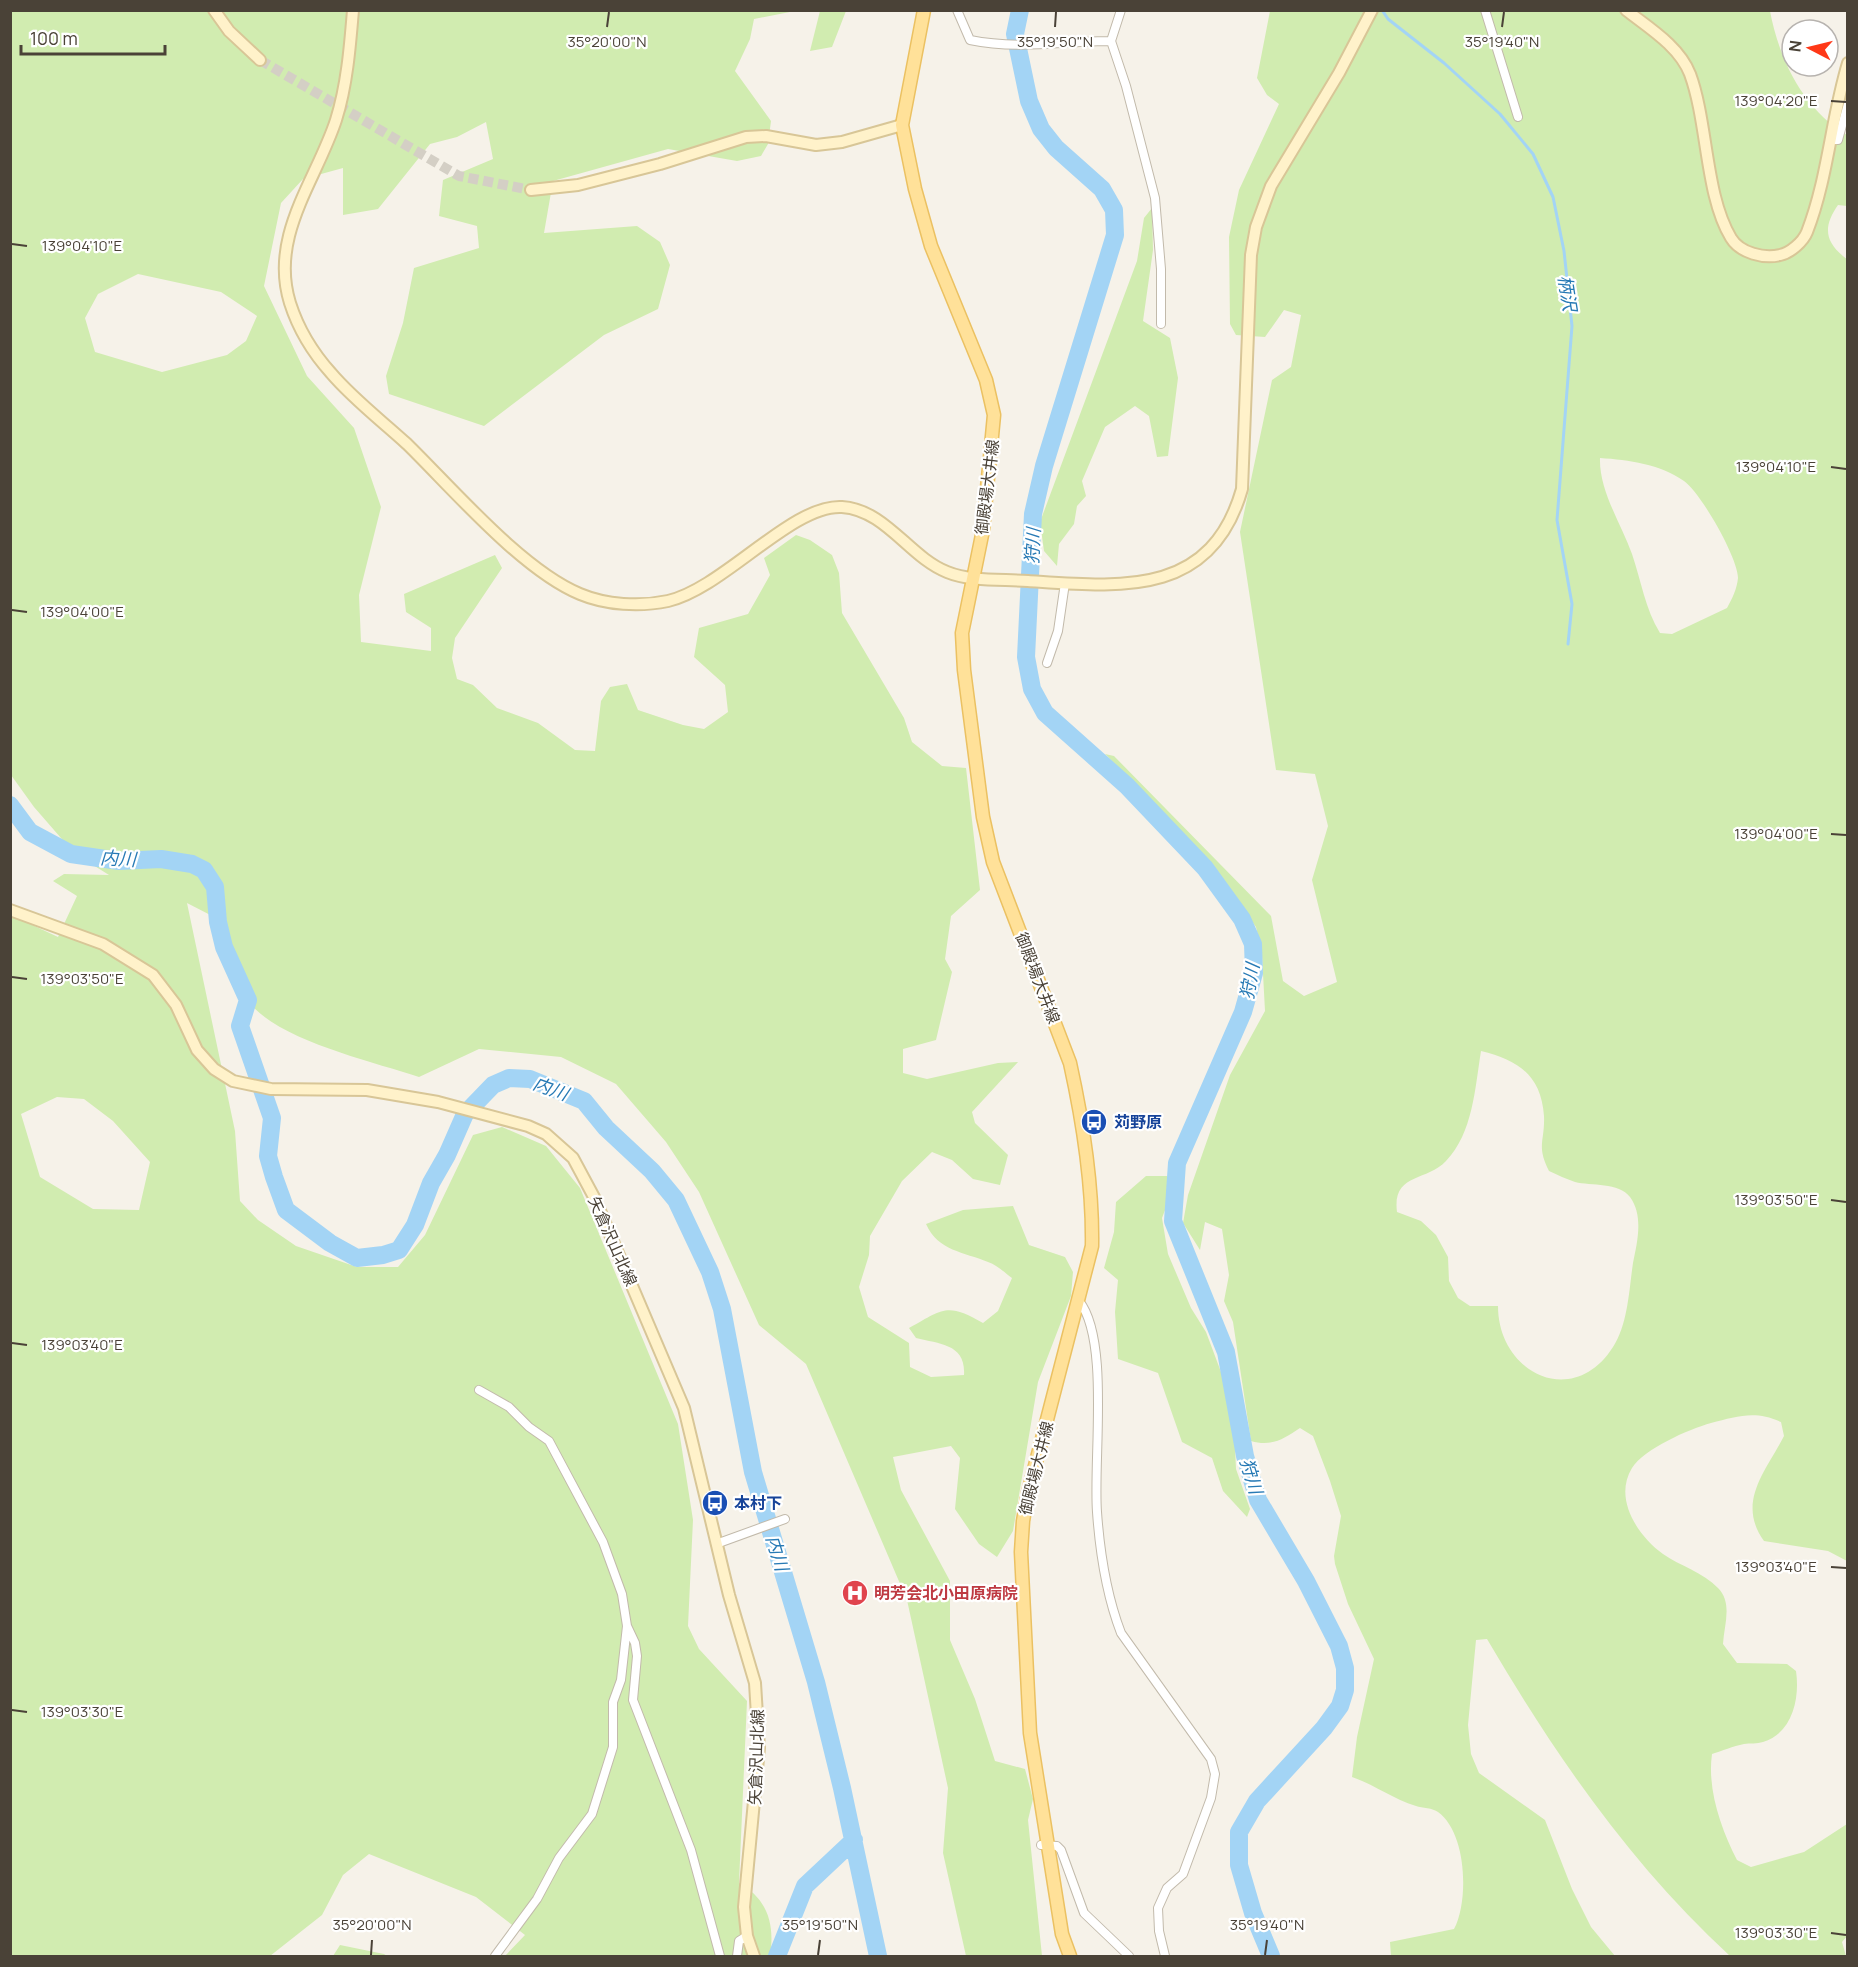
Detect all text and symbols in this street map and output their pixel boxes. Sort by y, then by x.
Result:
scale bar [21,18,165,56]
north arrow [1780,18,1840,78]
text: 100 m [30,26,78,50]
text: 35°20'00"N [567,31,647,52]
text: 35°19'50"N [1017,31,1093,52]
text: 35°19'40"N [1465,31,1539,52]
text: N [1783,39,1807,53]
text: 139°04'20"E [1734,90,1818,111]
text: 139°04'10"E [42,235,122,256]
water label: 柄沢 [1553,273,1583,315]
street label: 御殿場大井線 [970,438,1004,536]
text: 139°04'10"E [1736,456,1816,477]
water label: 狩川 [1019,525,1045,565]
text: 139°04'00"E [40,601,124,622]
text: 139°04'00"E [1734,823,1818,844]
water label: 内川 [99,845,139,871]
street label: 御殿場大井線 [1011,929,1065,1027]
water label: 狩川 [1234,959,1264,1001]
text: 139°03'50"E [40,968,124,989]
water label: 内川 [530,1071,574,1106]
bus stop icon: 苅野原 [1079,1107,1109,1137]
place label: 苅野原 [1114,1111,1162,1133]
text: 139°03'50"E [1734,1189,1818,1210]
street label: 矢倉沢山北線 [583,1193,643,1289]
text: 139°03'40"E [41,1334,123,1355]
street label: 御殿場大井線 [1014,1419,1058,1517]
water label: 狩川 [1235,1455,1269,1499]
bus stop icon: 本村下 [700,1488,730,1518]
place label: 本村下 [734,1492,782,1514]
water label: 内川 [761,1532,795,1576]
text: 139°03'40"E [1735,1556,1817,1577]
hospital icon: 明芳会北小田原病院 [840,1578,870,1608]
place label: 明芳会北小田原病院 [874,1582,1018,1604]
text: 139°03'30"E [41,1701,123,1722]
street label: 矢倉沢山北線 [743,1709,769,1805]
text: 35°20'00"N [332,1914,412,1935]
text: 35°19'50"N [782,1914,858,1935]
text: 35°19'40"N [1230,1914,1304,1935]
text: 139°03'30"E [1735,1922,1817,1943]

